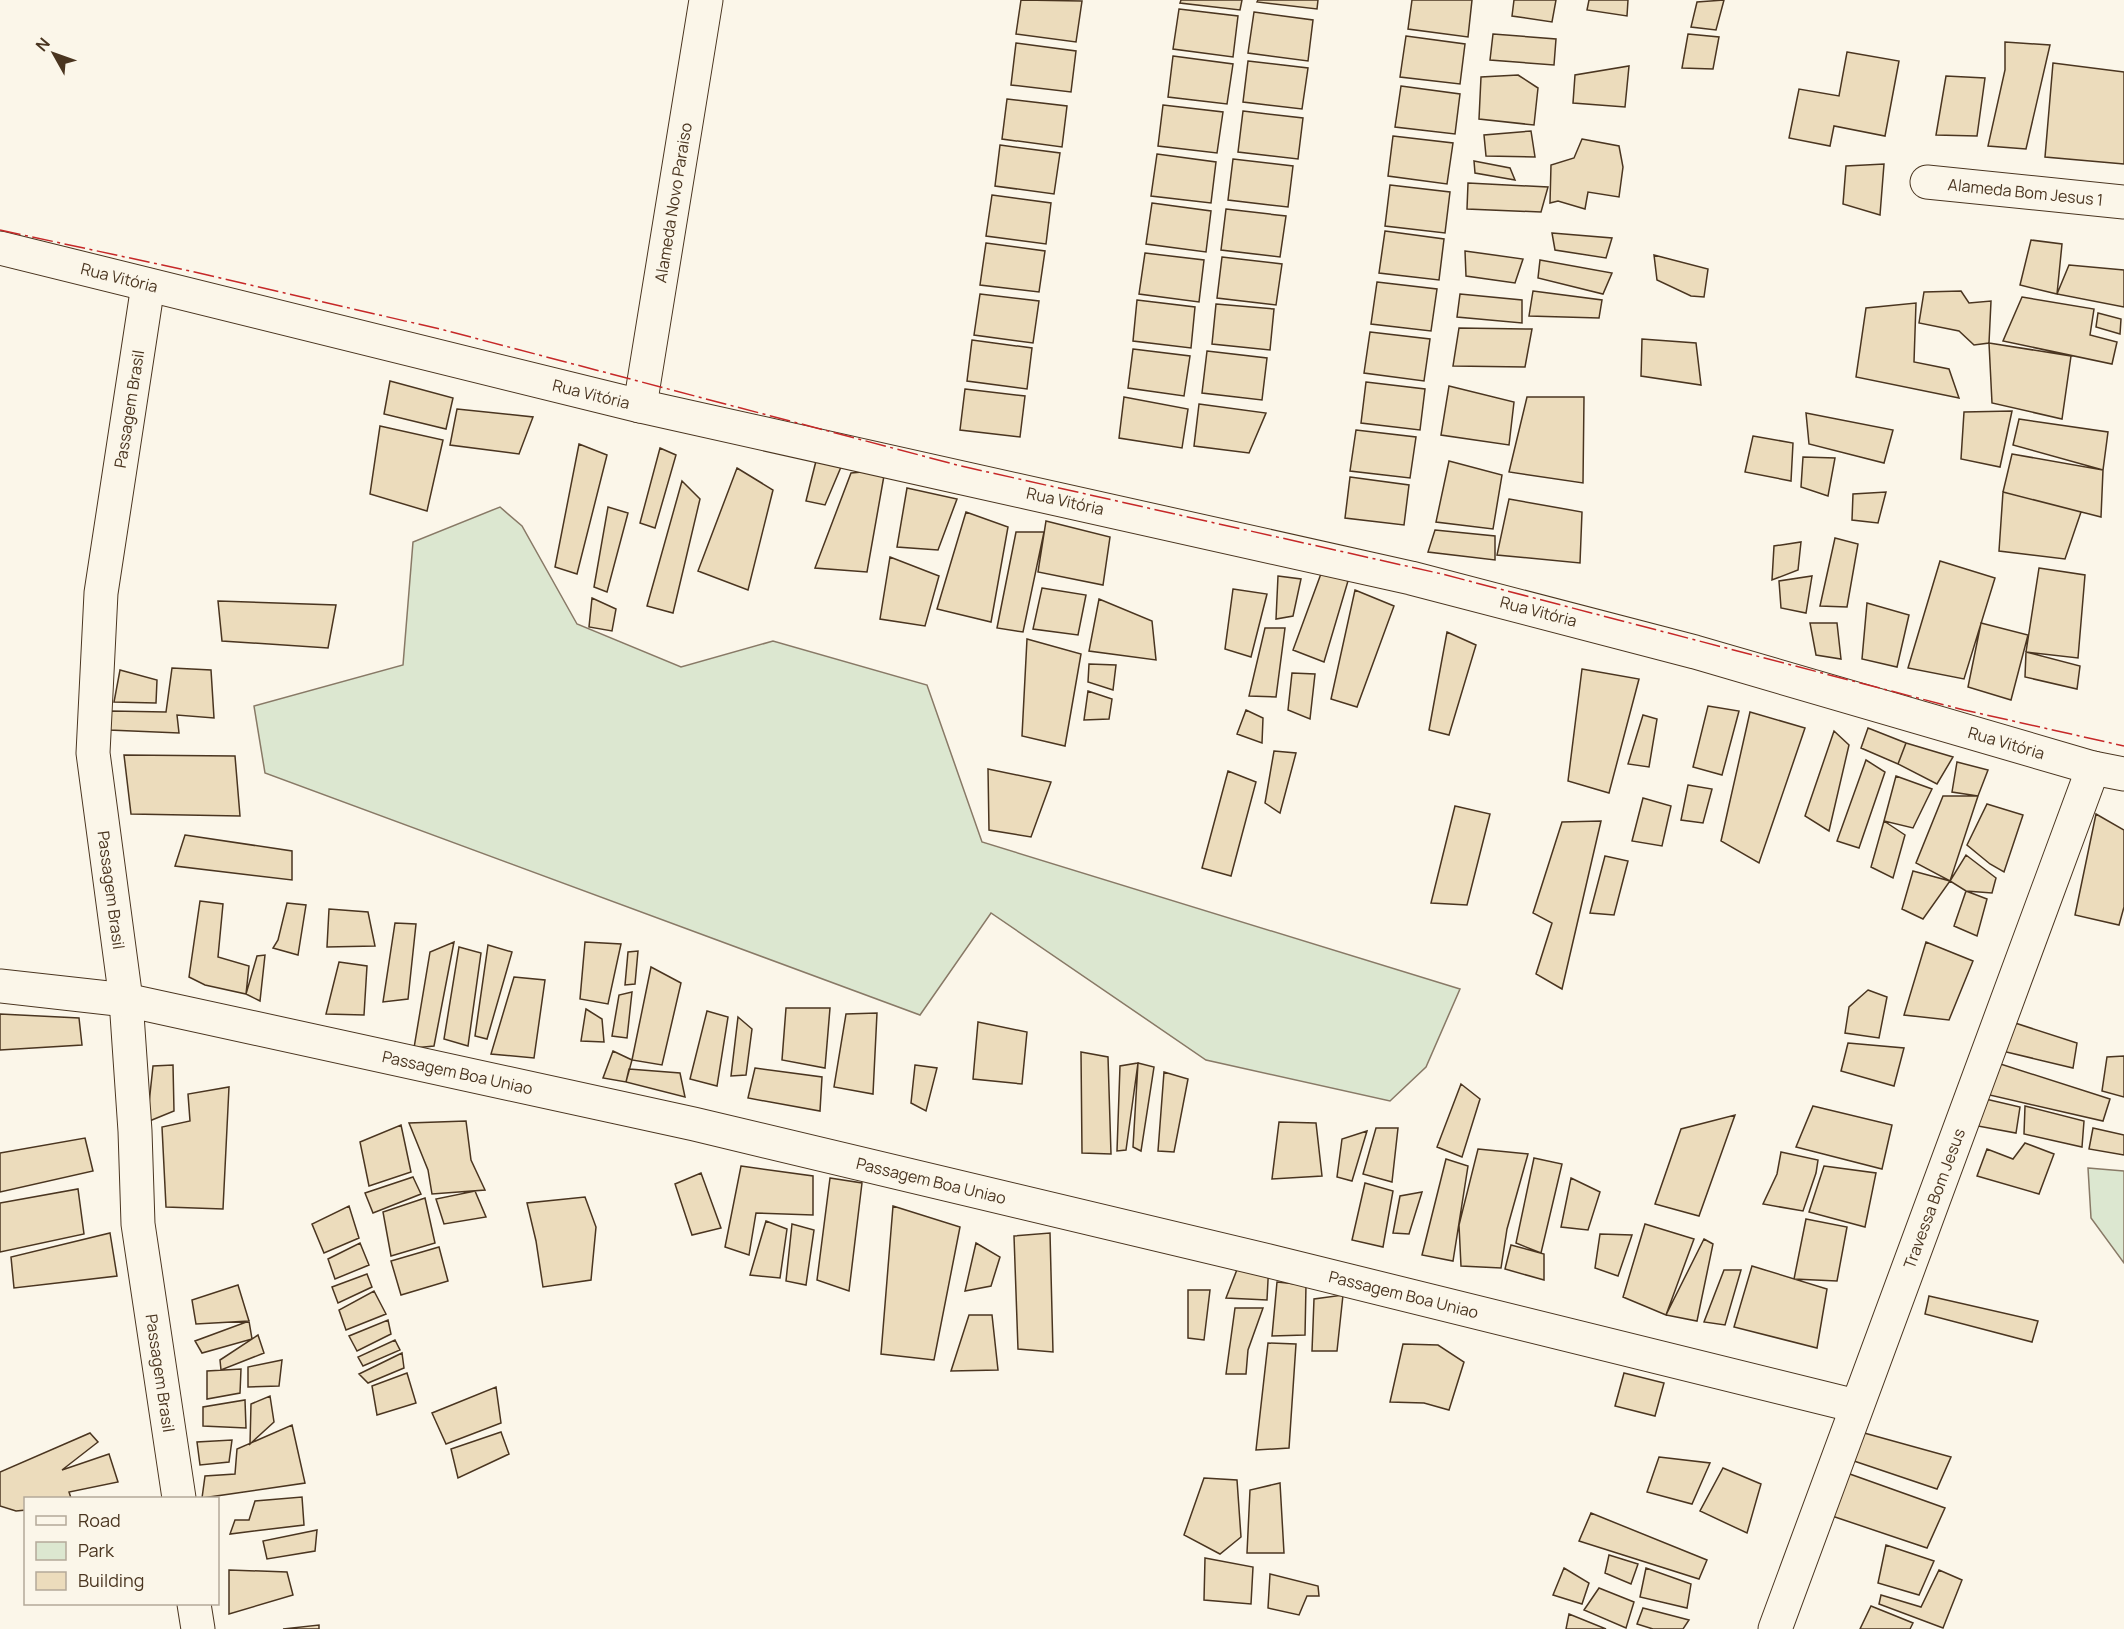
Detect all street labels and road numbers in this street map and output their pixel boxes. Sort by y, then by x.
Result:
street label: Alameda Novo Paraiso [649,121,697,284]
street label: Alameda Bom Jesus 1 [1947,173,2104,211]
street label: Rua Vitória [79,257,160,298]
street label: Passagem Brasil [109,348,149,470]
street label: Rua Vitória [550,374,632,414]
street label: Rua Vitória [1024,482,1106,520]
street label: Rua Vitória [1498,591,1579,632]
street label: Rua Vitória [1965,721,2047,764]
street label: Passagem Brasil [93,829,130,951]
street label: Passagem Boa Uniao [380,1045,535,1099]
street label: Travessa Bom Jesus [1898,1125,1970,1272]
street label: Passagem Boa Uniao [854,1152,1008,1209]
street label: Passagem Boa Uniao [1327,1265,1481,1323]
street label: Passagem Brasil [141,1312,180,1434]

